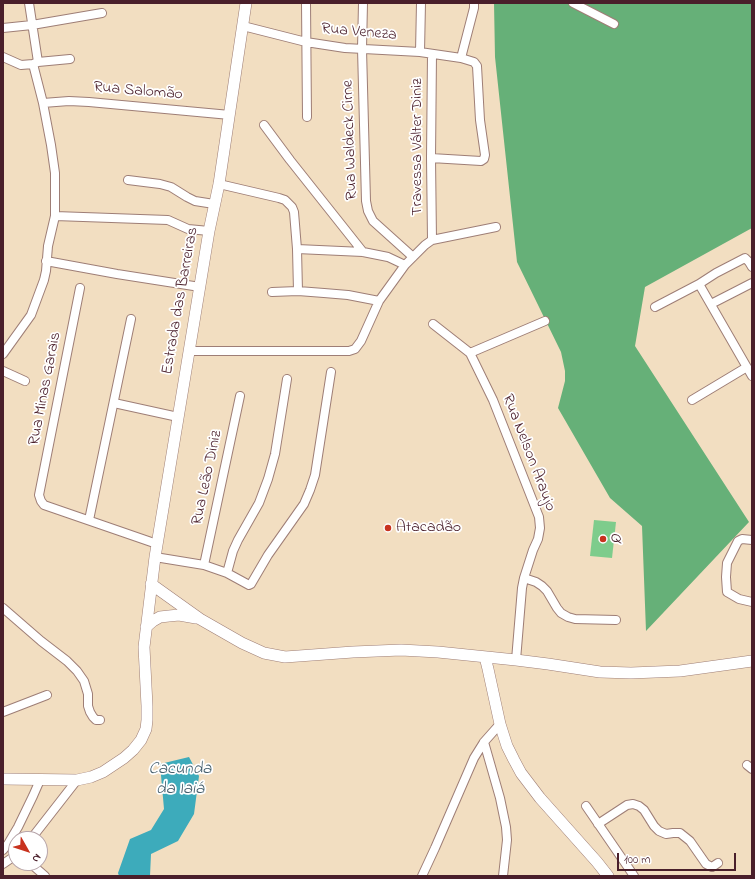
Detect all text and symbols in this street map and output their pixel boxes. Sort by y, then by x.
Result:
street label: Rua Veneza [320,20,398,46]
street label: Travessa Válter Diniz [408,78,428,216]
street label: Rua Salomão [93,79,183,105]
street label: Rua Waldeck Cirne [339,80,363,200]
street label: Estrada das Barreiras [159,226,203,376]
street label: Rua Minas Garais [26,331,66,447]
street label: Rua Nelson Araujo [497,392,559,514]
street label: Rua Leão Diniz [189,429,227,527]
place label: Atacadão [396,518,461,538]
marker: Atacadão [383,523,393,533]
place label: Q [611,529,621,549]
marker: Q [598,534,608,544]
water label: Cacunda da Iaiá [149,760,211,800]
north arrow [8,831,48,871]
scale bar [619,845,738,871]
text: N [28,850,45,866]
text: 100 m [624,851,651,869]

